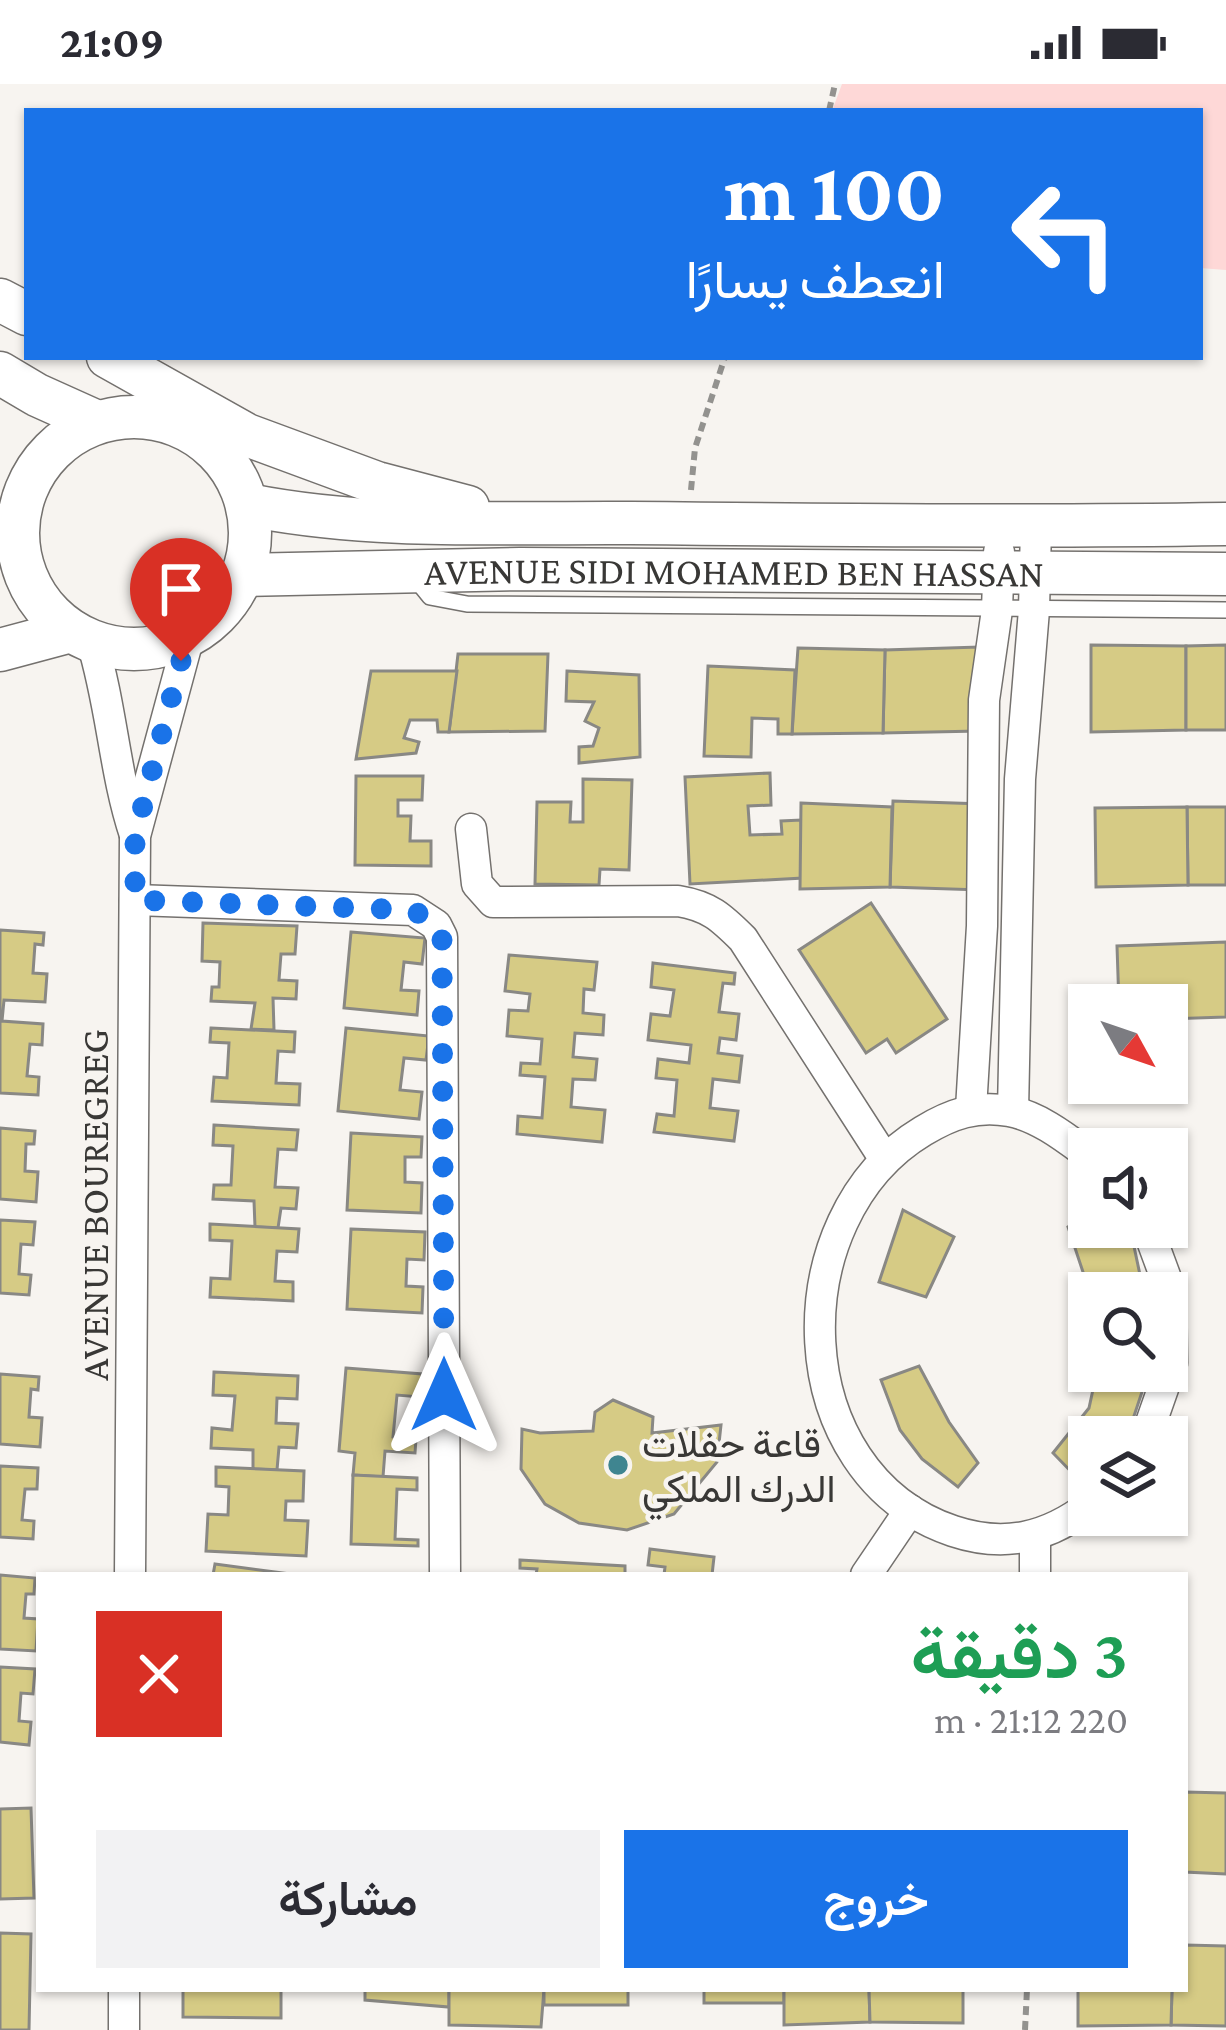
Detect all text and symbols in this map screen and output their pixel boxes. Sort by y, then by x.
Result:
text: 21:09 [60,17,164,67]
text: 100 m [724,145,945,238]
icon: left [987,156,1143,312]
text: انعطف يسارًا [686,250,945,310]
pin [130,538,232,661]
street label: AVENUE SIDI MOHAMED BEN HASSAN [423,548,1044,595]
icon: arrive [148,556,214,622]
north arrow [1068,984,1188,1104]
map controls [1068,984,1188,1536]
street label: AVENUE BOUREGREG [73,1029,116,1381]
button: sound [1068,1128,1188,1248]
button: search [1068,1272,1188,1392]
position arrow [381,1332,507,1458]
button: layers [1068,1416,1188,1536]
place label: قاعة حفلات الدرك الملكي [642,1422,836,1520]
marker: قاعة حفلات الدرك الملكي [605,1452,631,1478]
button: close [96,1611,222,1737]
text: 3 دقيقة [911,1613,1128,1693]
text: 220 m · 21:12 [934,1698,1128,1741]
button: مشاركة [96,1830,600,1968]
button: خروج [624,1830,1128,1968]

